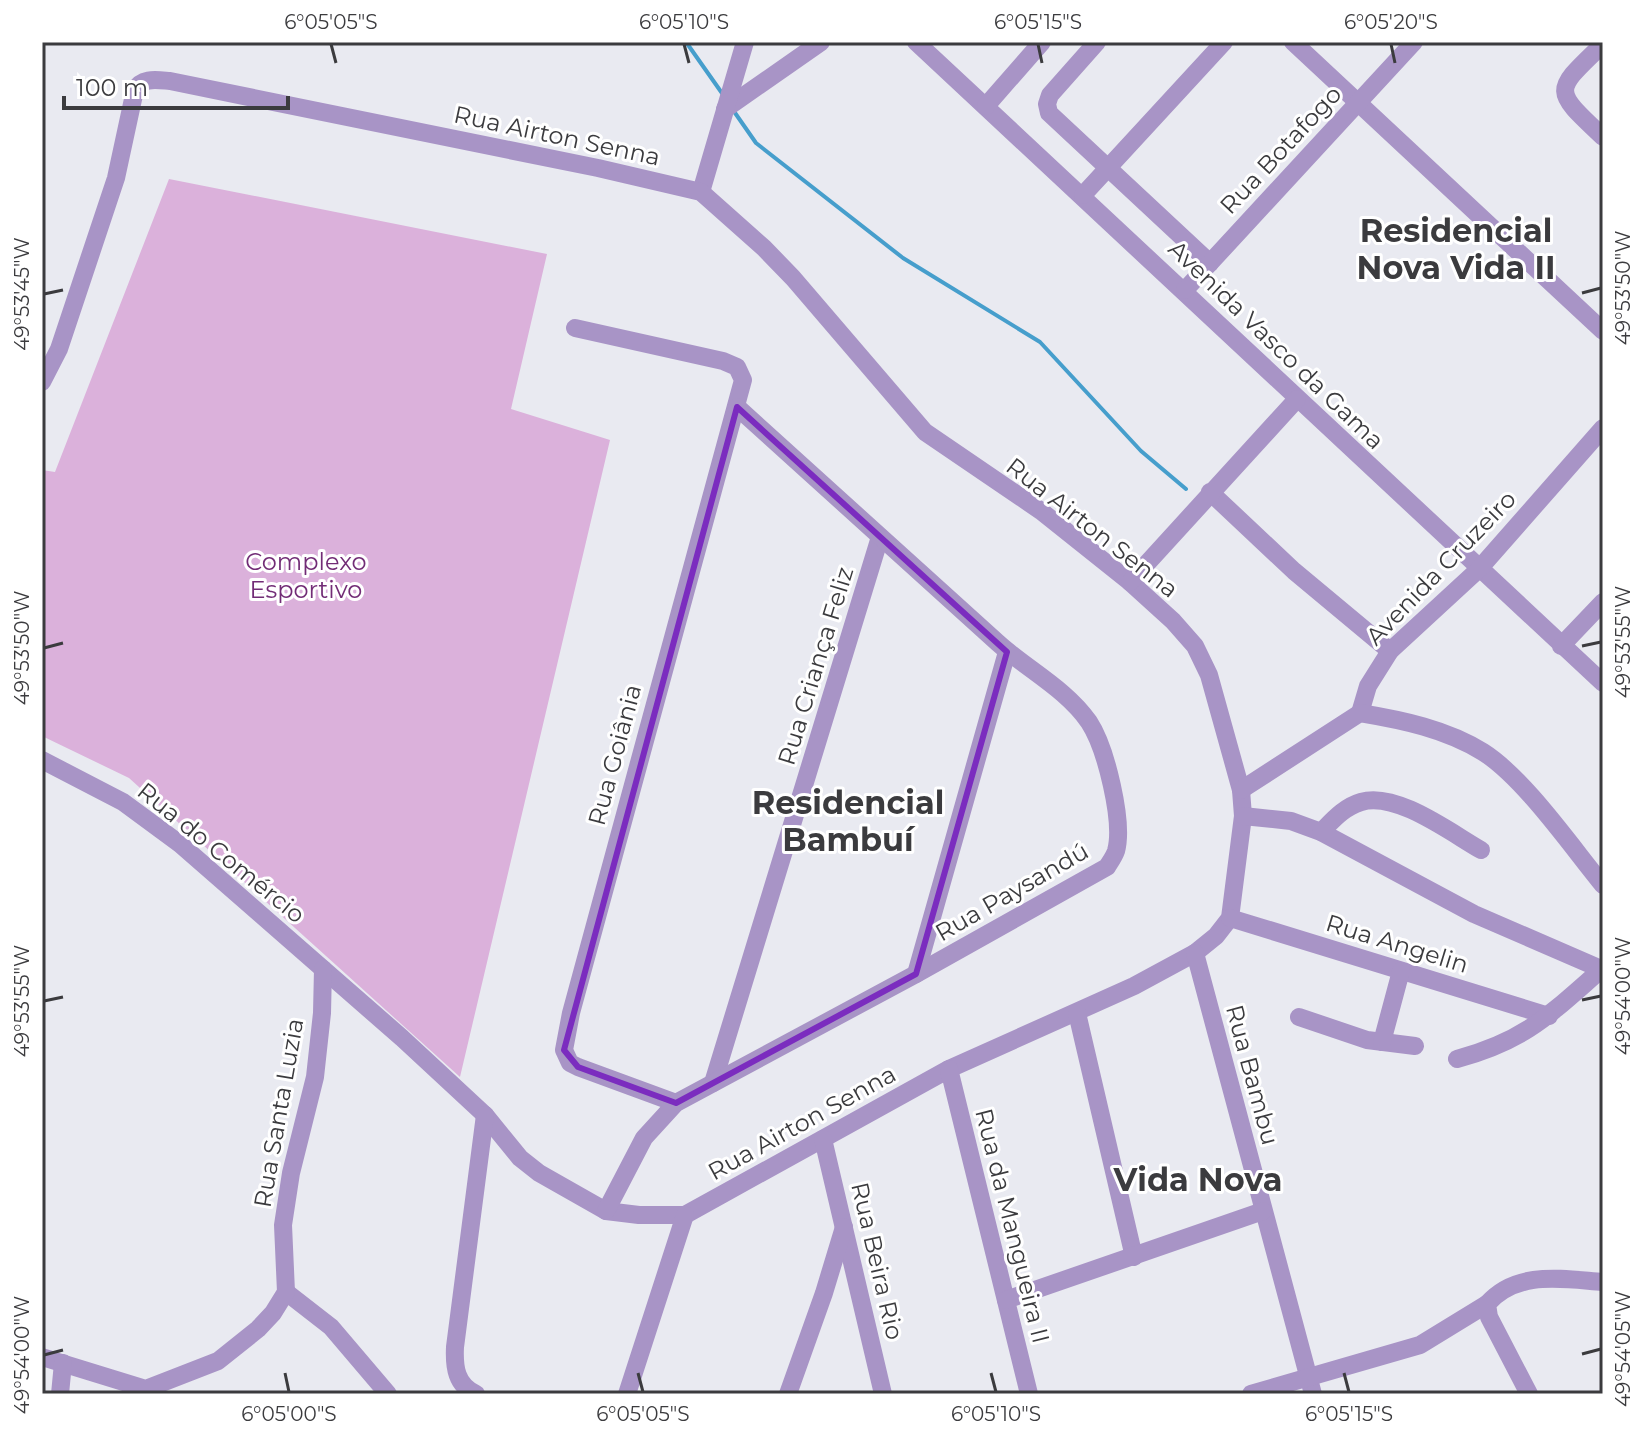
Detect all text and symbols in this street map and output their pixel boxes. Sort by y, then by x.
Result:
text: 6°05'05"S [284,10,378,34]
text: 6°05'10"S [639,10,729,34]
text: 6°05'15"S [994,10,1082,34]
text: 6°05'20"S [1344,10,1438,34]
scale bar [64,60,288,110]
text: 100 m [76,73,148,102]
street label: Rua Botafogo [1214,79,1347,220]
street label: Rua Airton Senna [451,99,663,172]
district label: Residencial Nova Vida II [1357,211,1555,287]
text: 49°53'50"W [1611,231,1635,345]
street label: Avenida Vasco da Gama [1163,234,1390,455]
text: 49°53'45"W [10,237,34,351]
street label: Rua Airton Senna [1001,451,1184,604]
street label: Avenida Cruzeiro [1360,484,1522,651]
park label: Complexo Esportivo [245,547,367,604]
street label: Rua Criança Feliz [772,563,859,768]
text: 49°53'55"W [1611,586,1635,698]
text: 49°53'50"W [10,591,34,705]
street label: Rua Goiânia [582,681,647,829]
street label: Rua do Comércio [132,776,311,929]
district label: Residencial Bambuí [752,783,944,859]
street label: Rua Paysandú [930,836,1093,947]
street label: Rua Angelin [1322,908,1472,979]
text: 49°54'00"W [1611,937,1635,1055]
text: 49°53'55"W [10,945,34,1057]
street label: Rua Bambu [1220,1002,1285,1148]
street label: Rua Santa Luzia [248,1016,309,1210]
street label: Rua Airton Senna [703,1059,901,1186]
street label: Rua da Mangueira II [969,1105,1056,1346]
district label: Vida Nova [1113,1160,1282,1199]
street label: Rua Beira Rio [845,1179,910,1343]
text: 49°54'05"W [1611,1291,1635,1407]
text: 49°54'00"W [10,1296,34,1414]
text: 6°05'00"S [241,1402,337,1426]
text: 6°05'05"S [596,1402,690,1426]
text: 6°05'10"S [951,1402,1041,1426]
text: 6°05'15"S [1305,1402,1393,1426]

